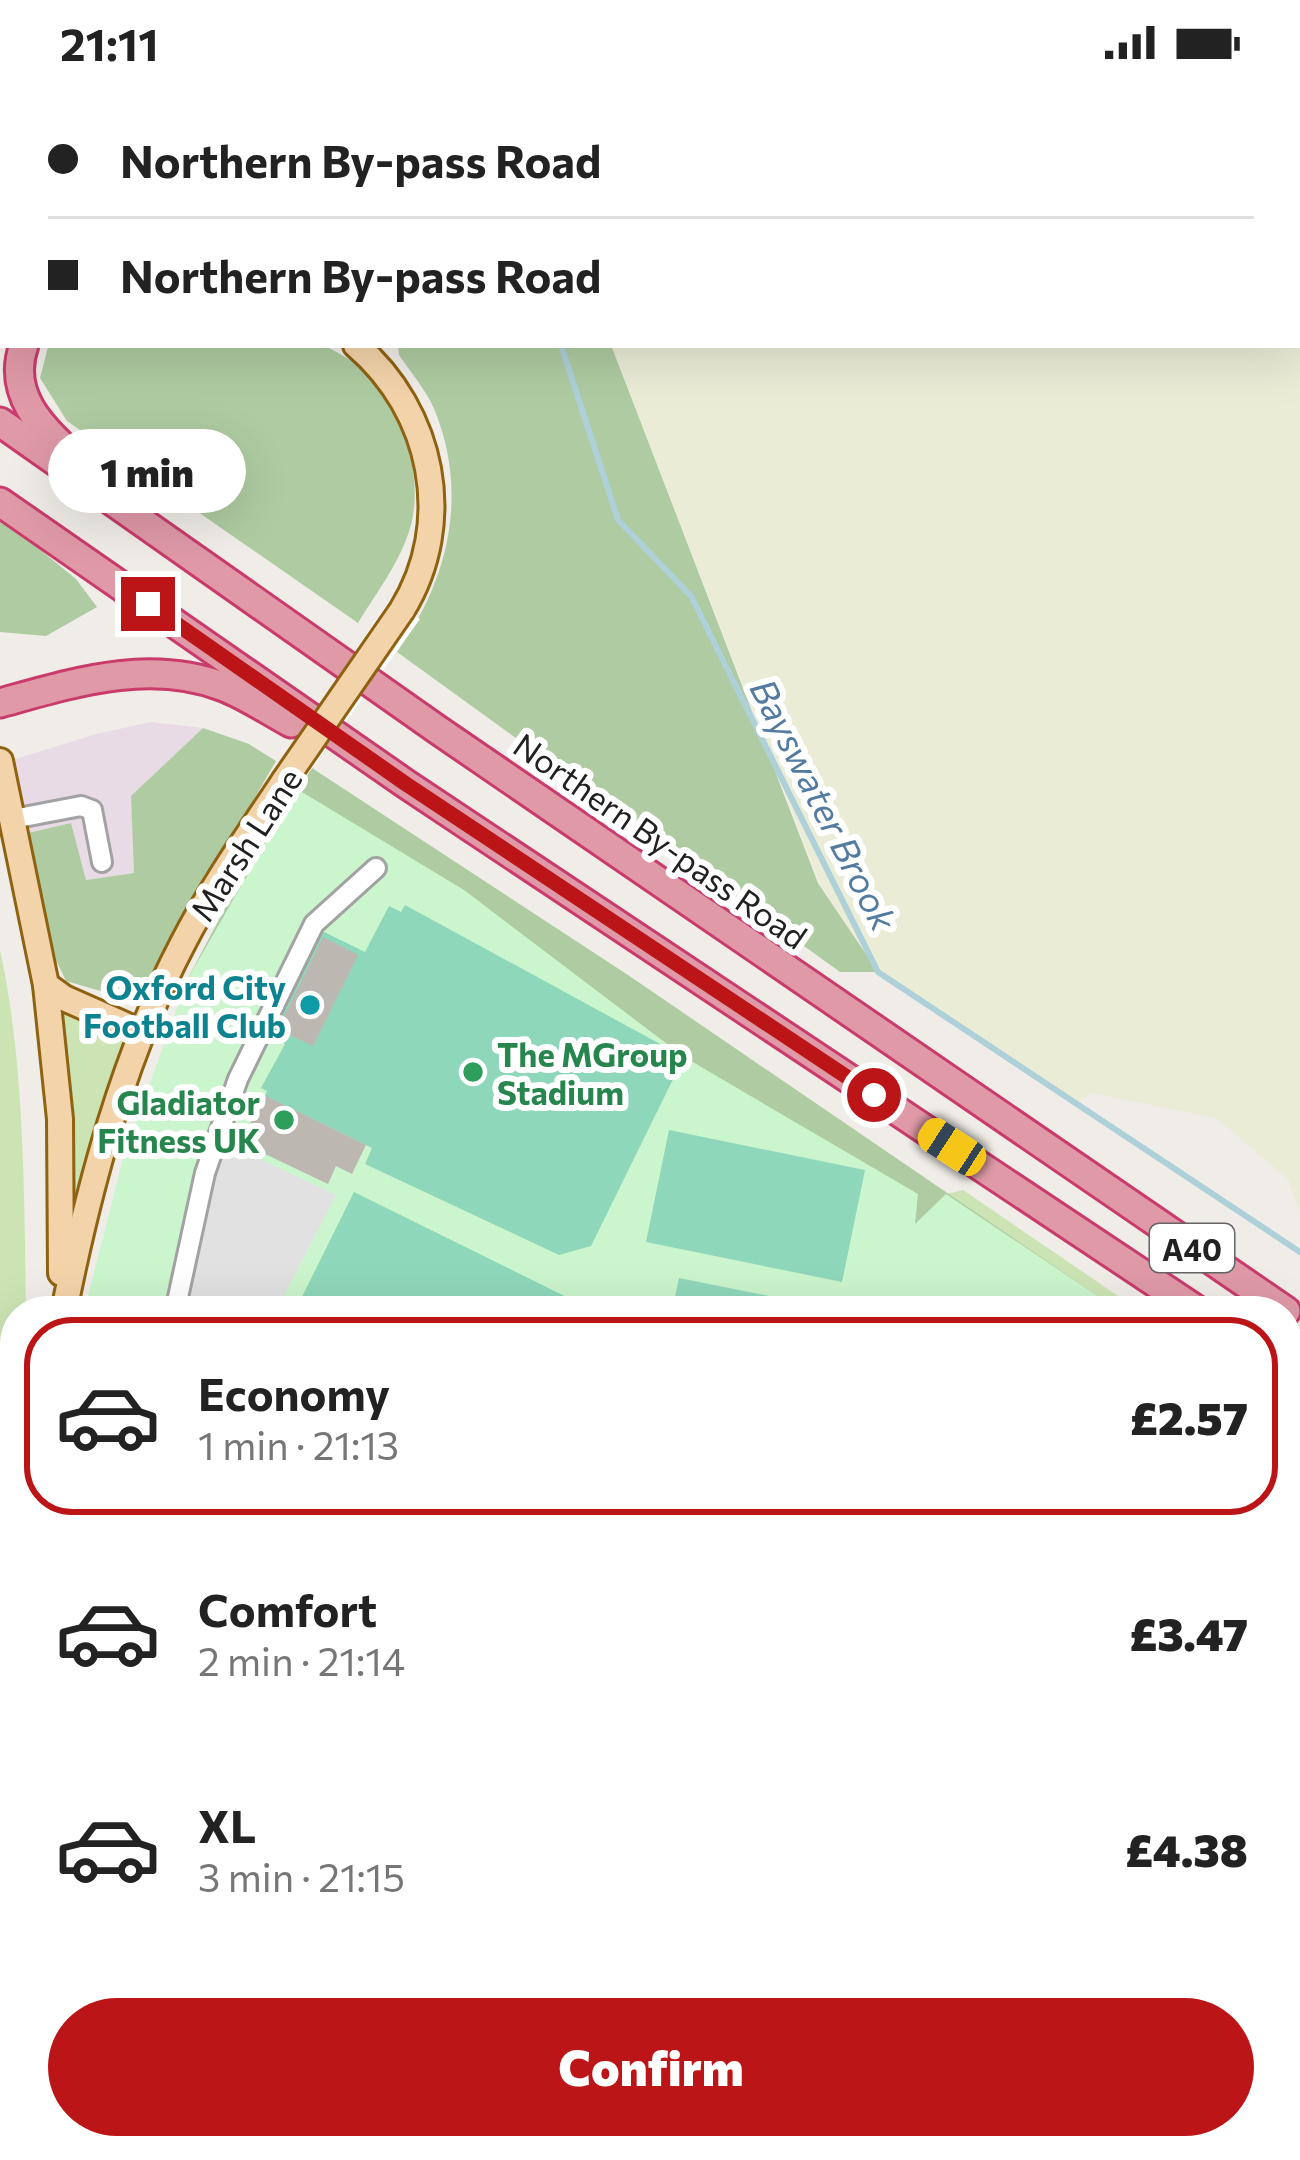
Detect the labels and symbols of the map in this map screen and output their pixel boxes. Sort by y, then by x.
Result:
callout: 1 min [49,430,247,514]
route end [121,577,175,631]
water label: Bayswater Brook [743,671,908,939]
street label: Northern By-pass Road [507,723,815,957]
street label: Marsh Lane [180,760,310,928]
place label: Oxford City Football Club [83,966,286,1045]
marker: Oxford City Football Club [297,992,323,1018]
place label: The MGroup Stadium [497,1033,688,1112]
marker: The MGroup Stadium [460,1059,486,1085]
route start [847,1068,901,1122]
place label: Gladiator Fitness UK [97,1081,260,1160]
marker: Gladiator Fitness UK [271,1107,297,1133]
car [912,1112,992,1182]
road number: A40 [1150,1224,1234,1272]

